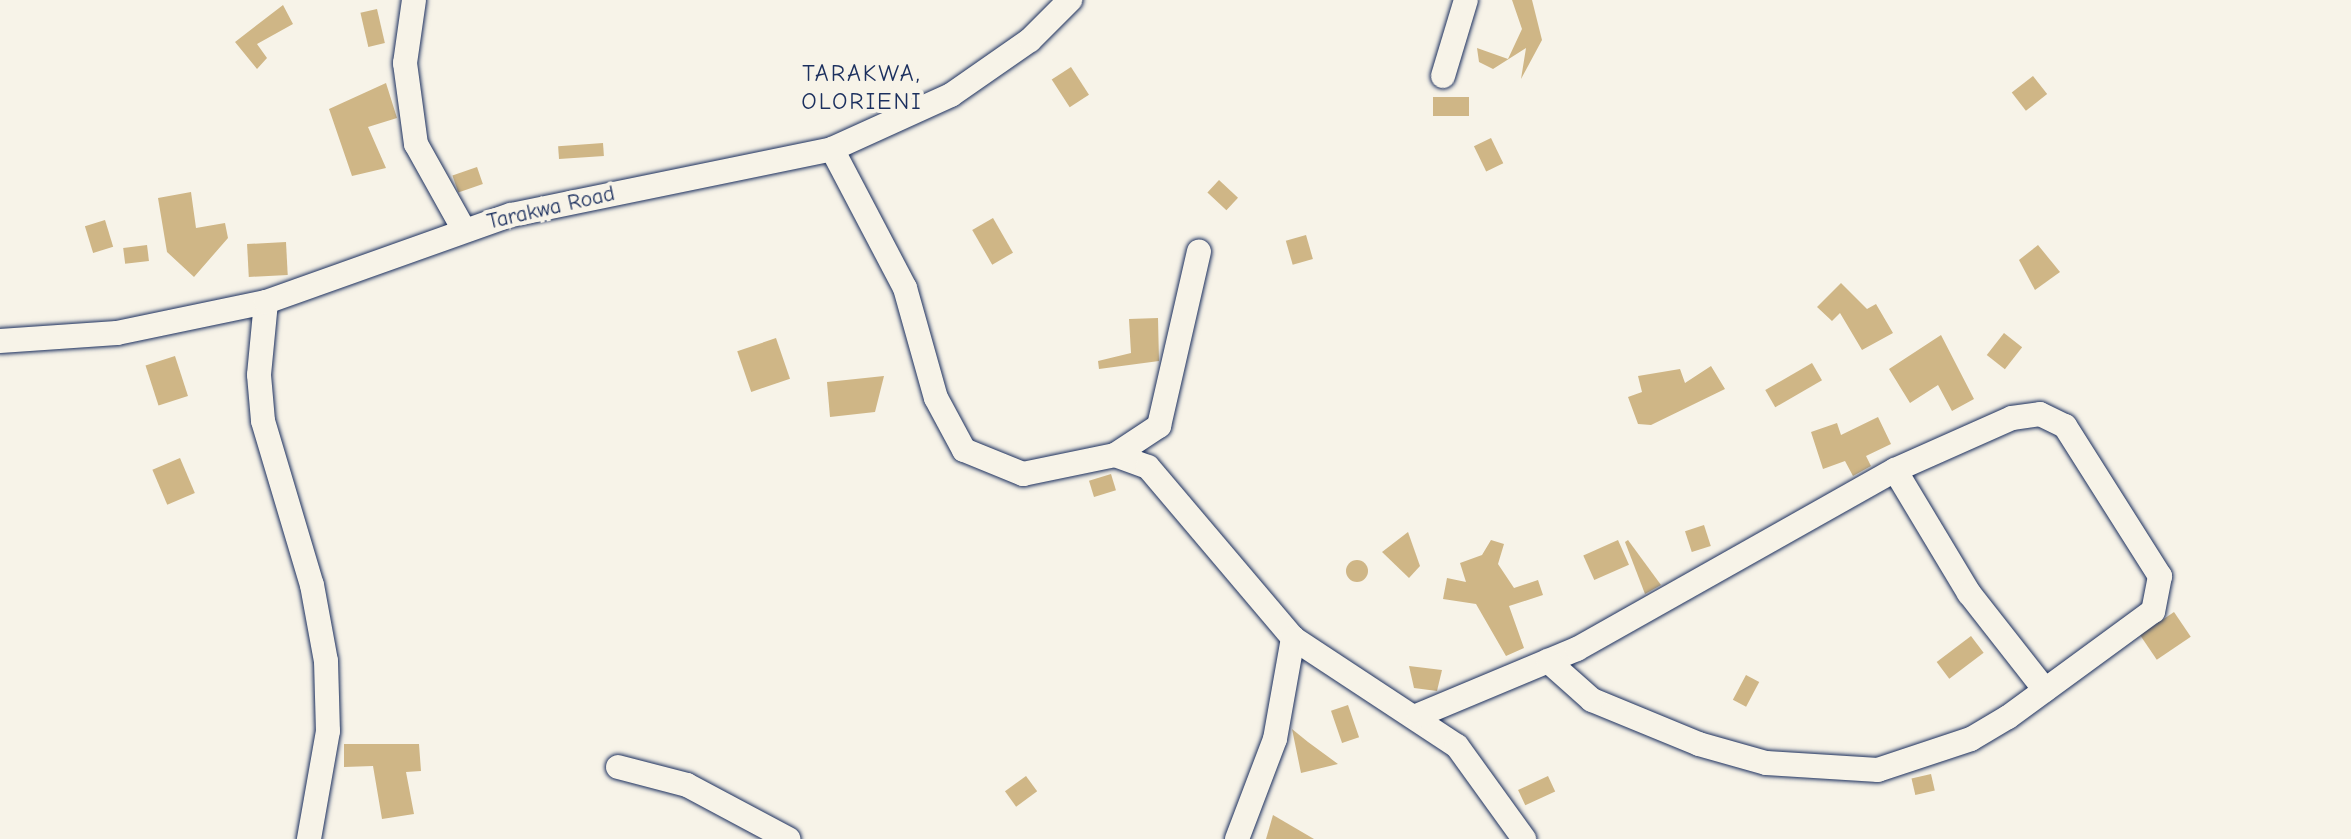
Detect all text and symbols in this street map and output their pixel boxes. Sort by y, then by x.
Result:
district label: TARAKWA, OLORIENI [801,60,923,116]
street label: Tarakwa Road [485,181,617,235]

